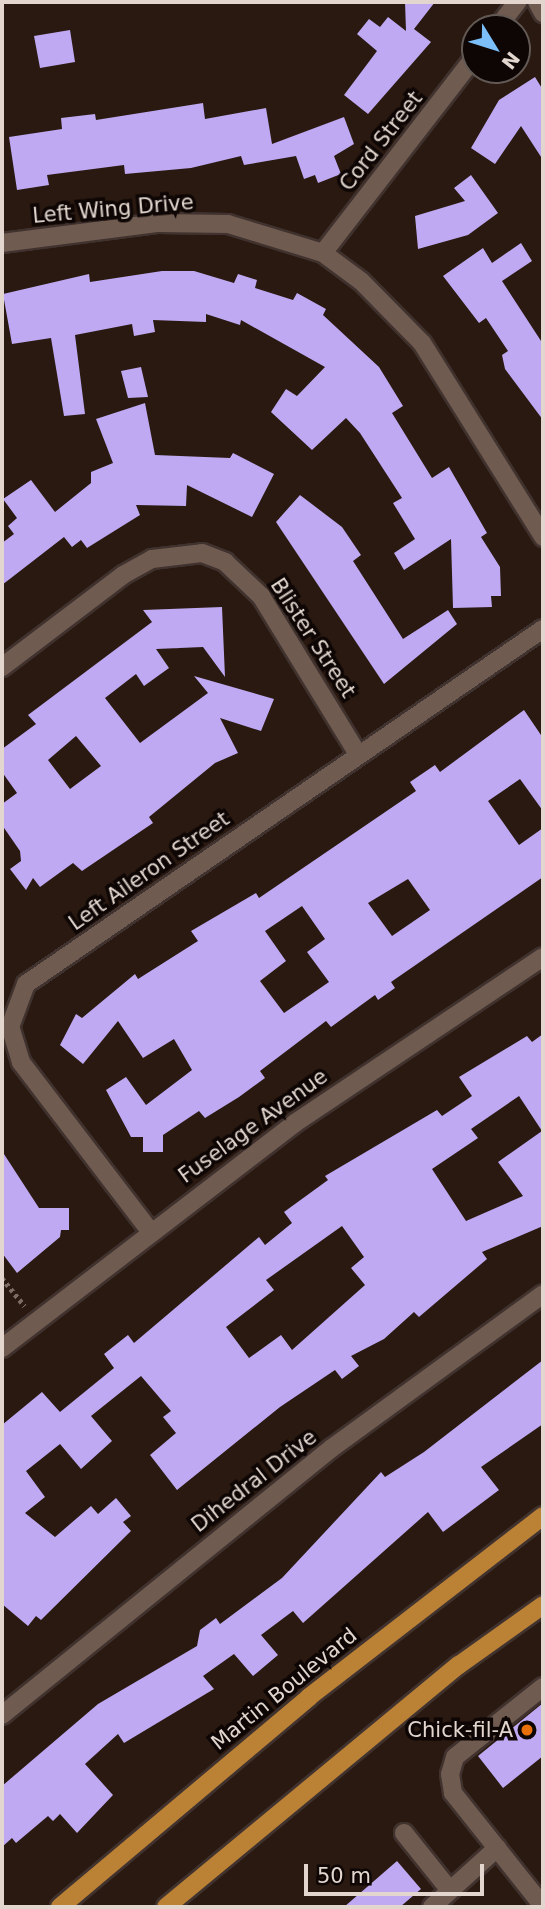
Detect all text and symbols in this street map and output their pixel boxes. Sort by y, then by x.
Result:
north arrow [461,14,531,84]
text: N [497,48,525,74]
street label: Cord Street [334,86,428,196]
street label: Left Wing Drive [31,189,195,229]
street label: Blister Street [265,574,361,702]
street label: Left Aileron Street [64,806,234,936]
street label: Fuselage Avenue [174,1064,332,1188]
street label: Dihedral Drive [187,1424,321,1538]
street label: Martin Boulevard [206,1623,362,1755]
place label: Chick-fil-A [407,1717,513,1743]
marker: Chick-fil-A [519,1722,535,1738]
scale bar [307,1850,487,1894]
text: 50 m [317,1864,371,1888]

